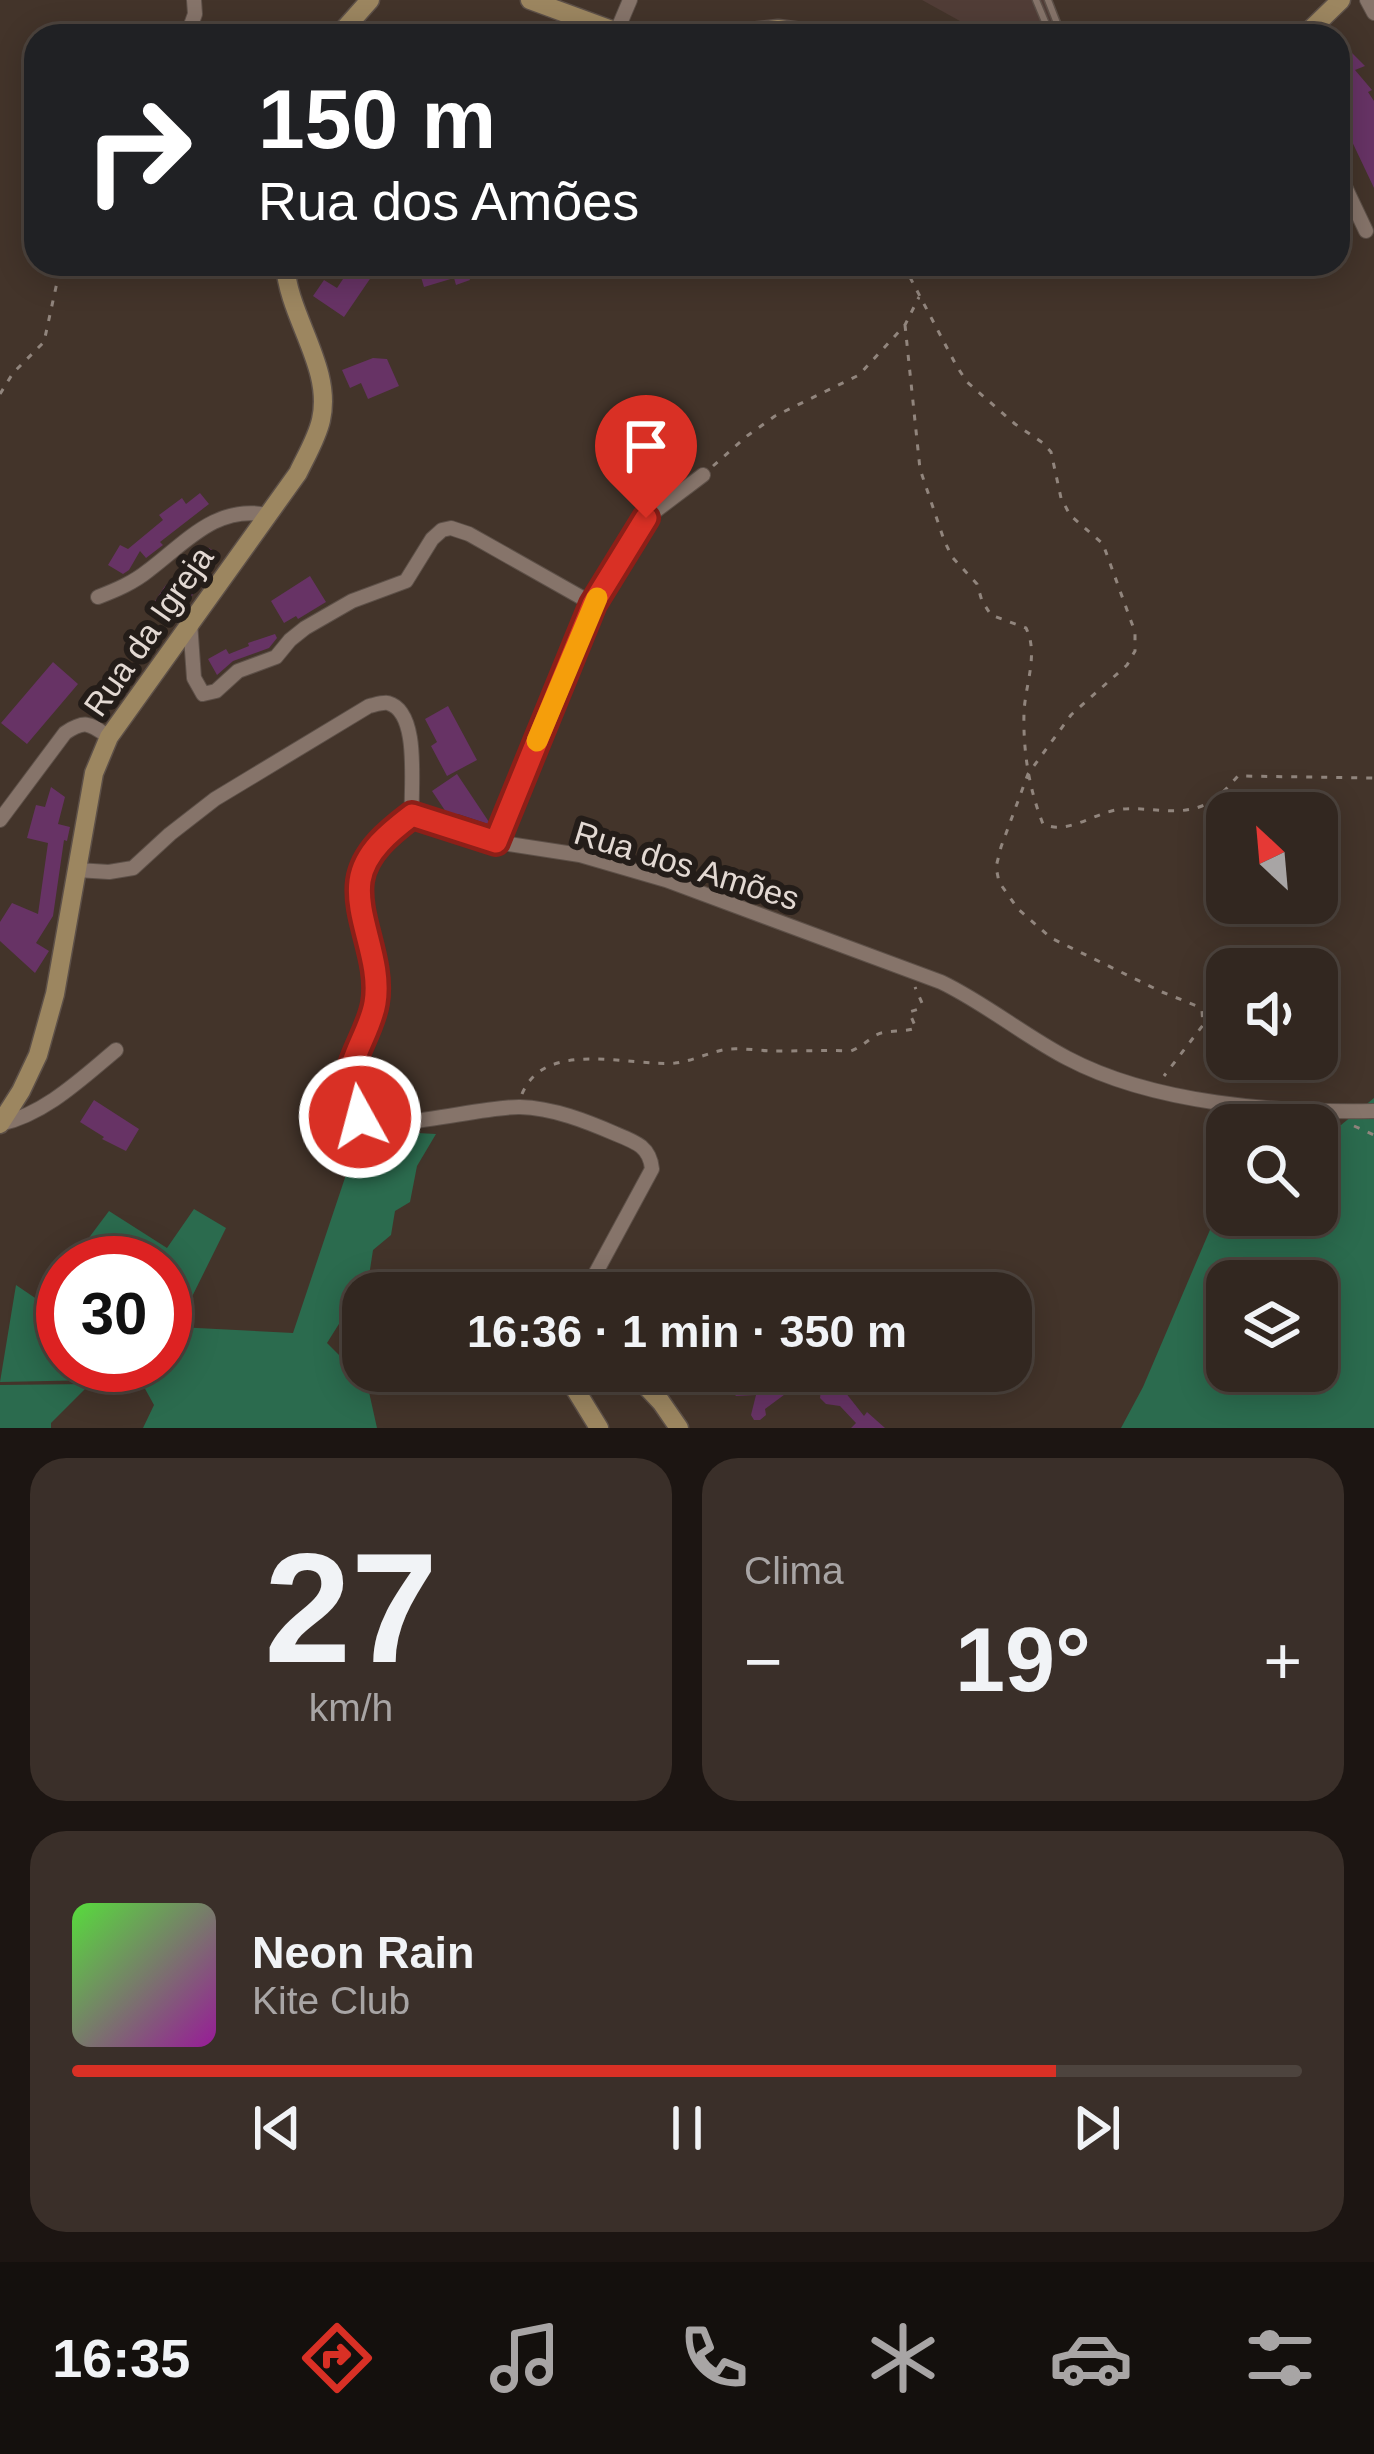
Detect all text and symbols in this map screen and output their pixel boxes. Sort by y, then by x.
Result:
icon: right [60,72,216,228]
text: 150 m [258,72,496,166]
text: Rua dos Amões [258,171,639,231]
pin [595,395,697,518]
icon: arrive [613,413,679,479]
street label: Rua da Igreja [76,539,221,723]
north arrow [1206,792,1338,924]
map controls [1206,792,1338,1392]
street label: Rua dos Amões [570,814,804,917]
button: sound [1206,948,1338,1080]
position arrow [297,1054,423,1180]
button: search [1206,1104,1338,1236]
speed limit sign: 30 [36,1236,192,1392]
button: layers [1206,1260,1338,1392]
text: 16:36 · 1 min · 350 m [467,1306,907,1357]
text: 27 [264,1521,438,1695]
text: Clima [744,1549,844,1592]
text: 19° [955,1610,1091,1710]
text: − [744,1624,783,1698]
text: + [1263,1624,1302,1698]
text: km/h [309,1686,393,1729]
text: Neon Rain [252,1927,475,1978]
text: Kite Club [252,1979,410,2022]
icon: previous [244,2095,310,2161]
icon: pause [654,2095,720,2161]
icon: next [1064,2095,1130,2161]
icon: directions [295,2316,379,2400]
icon: music [483,2316,567,2400]
icon: phone [672,2316,756,2400]
icon: climate [861,2316,945,2400]
icon: car [1049,2316,1133,2400]
icon: filters [1238,2316,1322,2400]
text: 16:35 [52,2328,190,2388]

